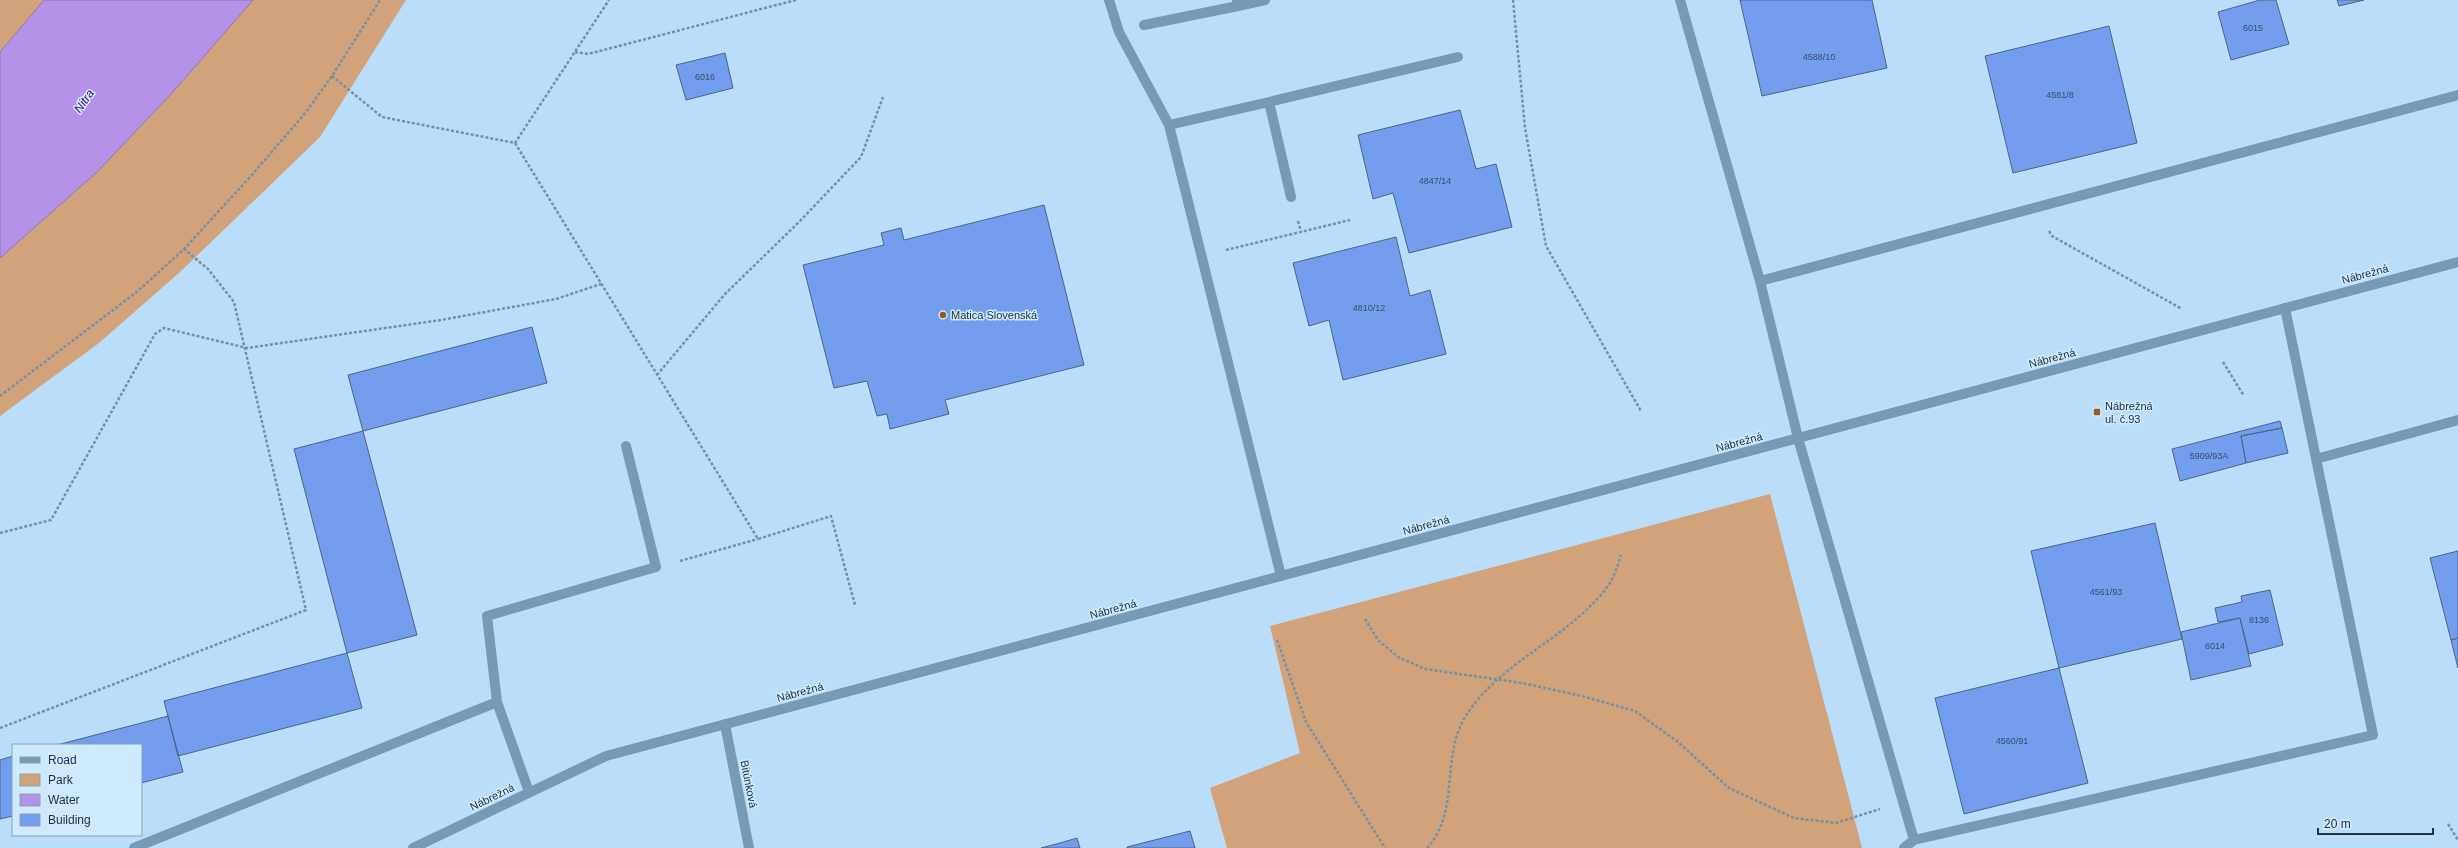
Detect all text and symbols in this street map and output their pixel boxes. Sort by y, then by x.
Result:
house number: 6015 [2243,23,2263,33]
house number: 4588/10 [1803,52,1835,62]
house number: 6016 [695,72,715,82]
water label: Nitra [71,86,97,115]
house number: 4581/8 [2046,90,2074,100]
house number: 4847/14 [1419,176,1451,186]
street label: Nábrežná [2340,262,2390,286]
house number: 4810/12 [1353,303,1385,313]
place label: Matica Slovenská [951,309,1038,321]
marker: Matica Slovenská [938,310,948,320]
street label: Nábrežná [2027,346,2077,370]
place label: Nábrežná ul. č.93 [2105,400,2154,425]
marker: Nábrežná ul. č.93 [2092,407,2102,417]
street label: Nábrežná [1714,430,1764,454]
house number: 5909/93A [2190,451,2228,461]
street label: Nábrežná [1401,513,1451,537]
house number: 4561/93 [2090,587,2122,597]
street label: Nábrežná [1088,597,1138,621]
house number: 8136 [2249,615,2269,625]
house number: 6014 [2205,641,2225,651]
street label: Nábrežná [775,680,825,704]
house number: 4560/91 [1996,736,2028,746]
legend [12,744,142,836]
text: Road [48,753,77,767]
street label: Bitúnková [739,759,760,810]
text: Park [48,773,74,787]
street label: Nábrežná [468,781,517,813]
text: Water [48,793,80,807]
scale bar [2318,810,2433,836]
text: Building [48,813,91,827]
text: 20 m [2324,817,2351,831]

